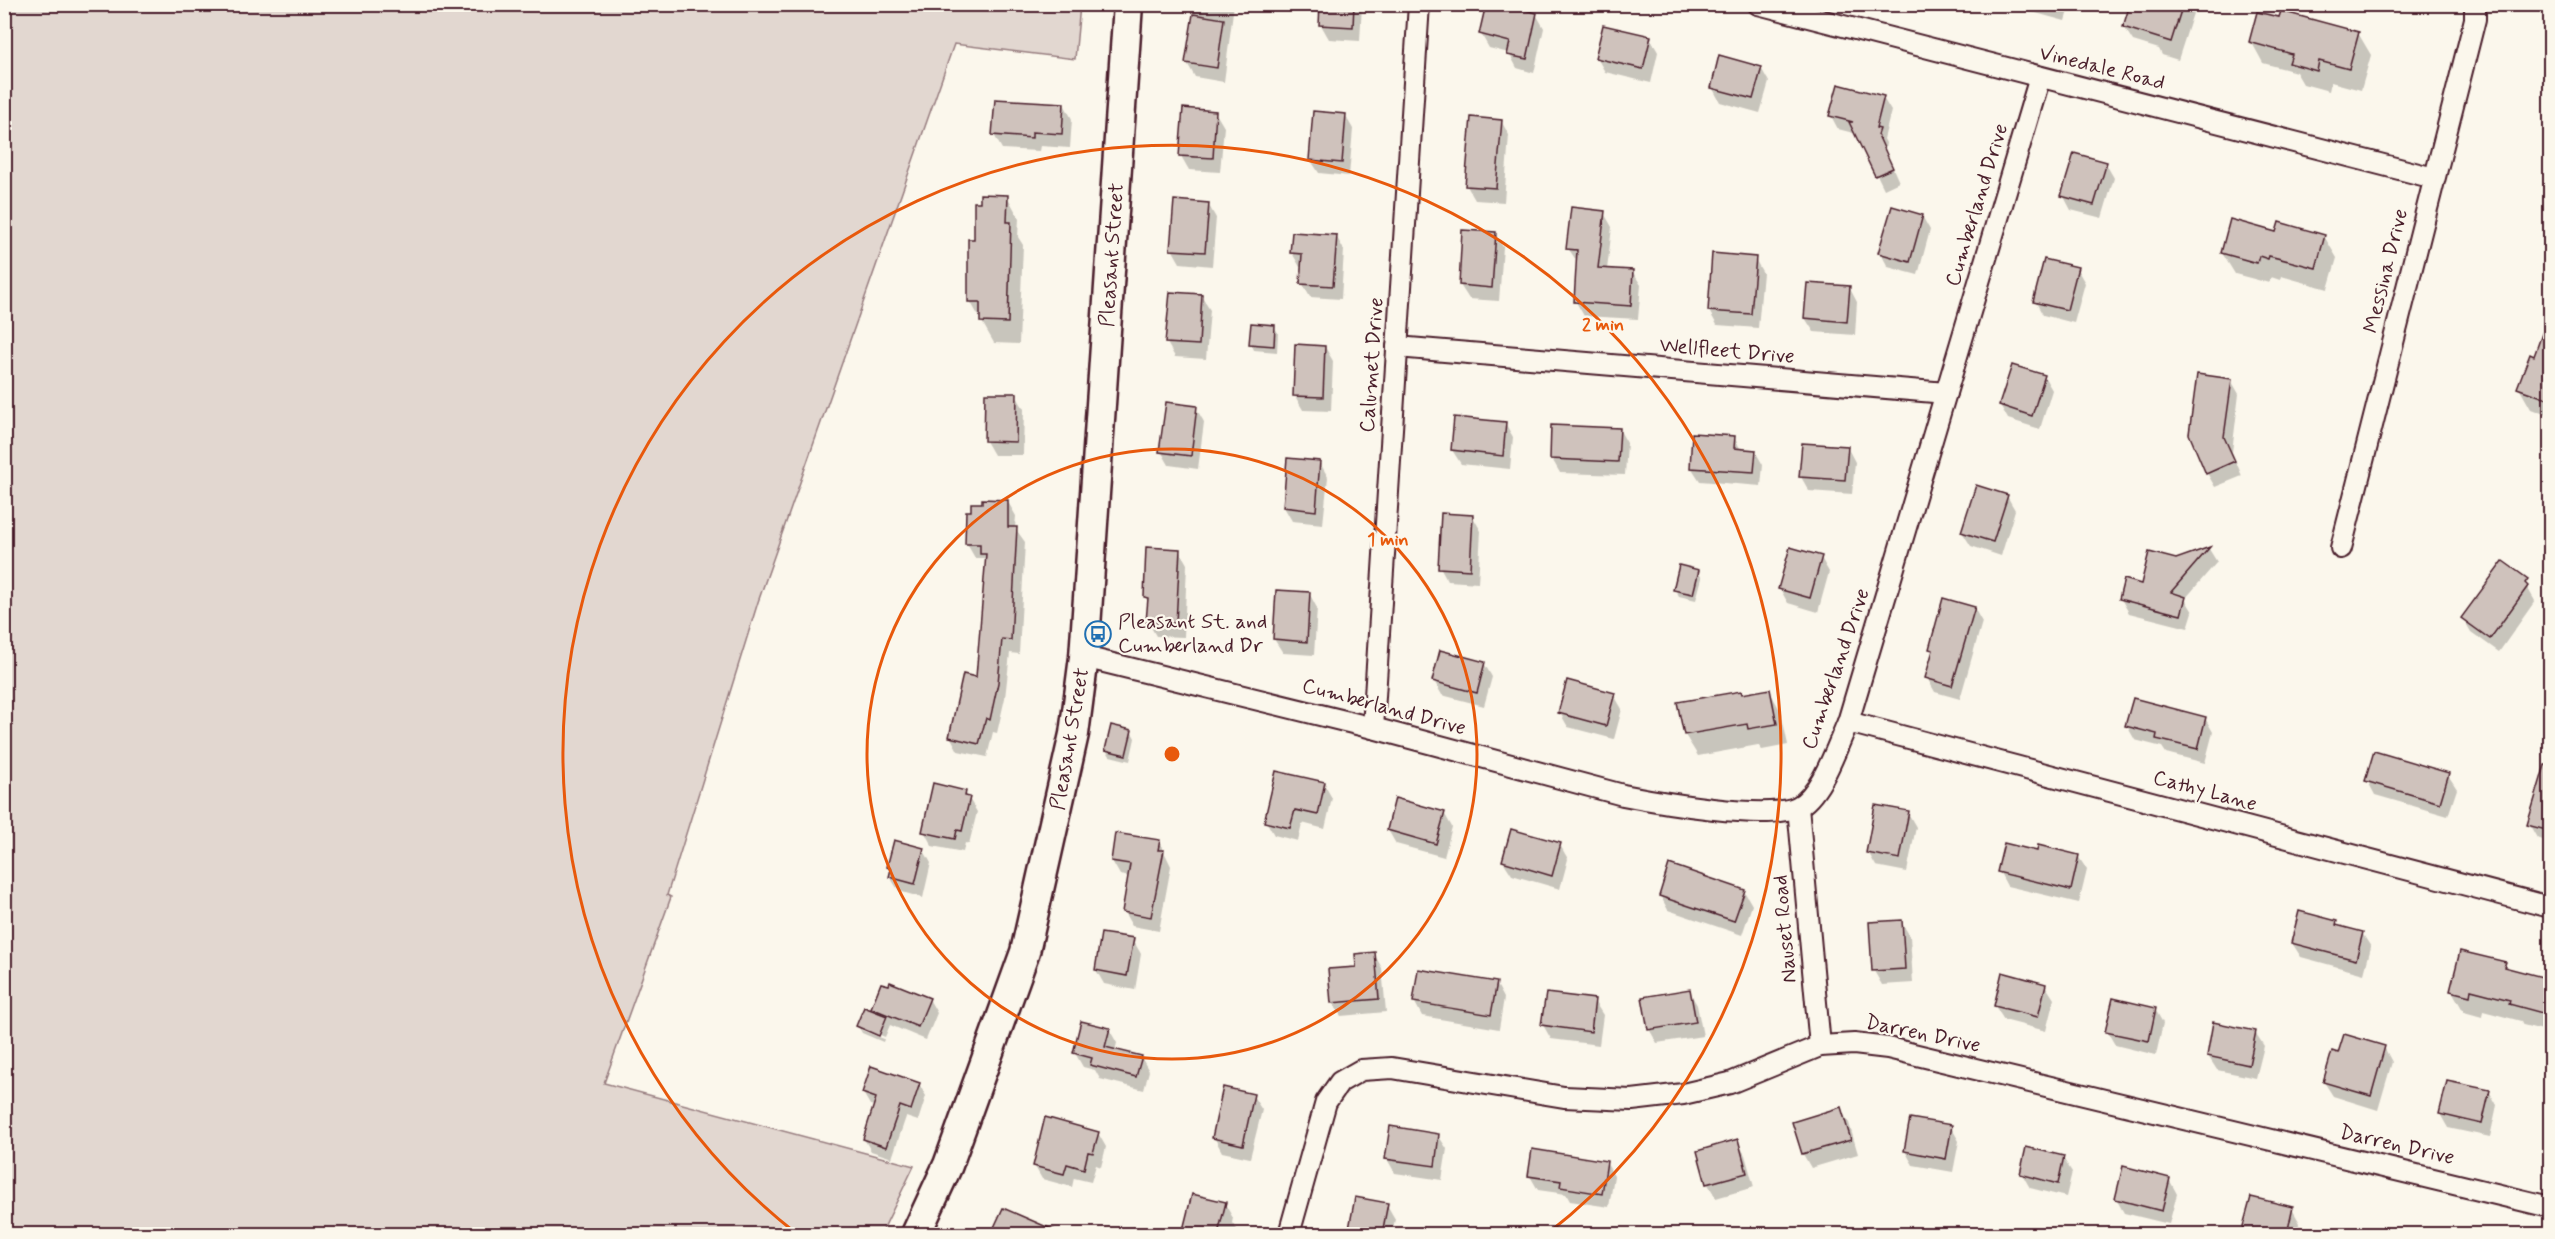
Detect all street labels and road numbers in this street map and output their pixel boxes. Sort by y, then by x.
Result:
street label: Vinedale Road [2036,39,2168,97]
street label: Cumberland Drive [1939,120,2015,290]
street label: Pleasant Street [1093,182,1131,328]
street label: Messina Drive [2357,206,2415,336]
street label: Calumet Drive [1353,296,1391,434]
street label: Wellfleet Drive [1658,331,1796,371]
street label: Cumberland Drive [1795,585,1877,753]
street label: Pleasant Street [1044,665,1096,813]
street label: Cumberland Drive [1299,672,1469,742]
street label: Cathy Lane [2150,764,2260,818]
street label: Nauset Road [1766,874,1804,984]
street label: Darren Drive [1863,1008,1983,1060]
street label: Darren Drive [2337,1118,2457,1172]

